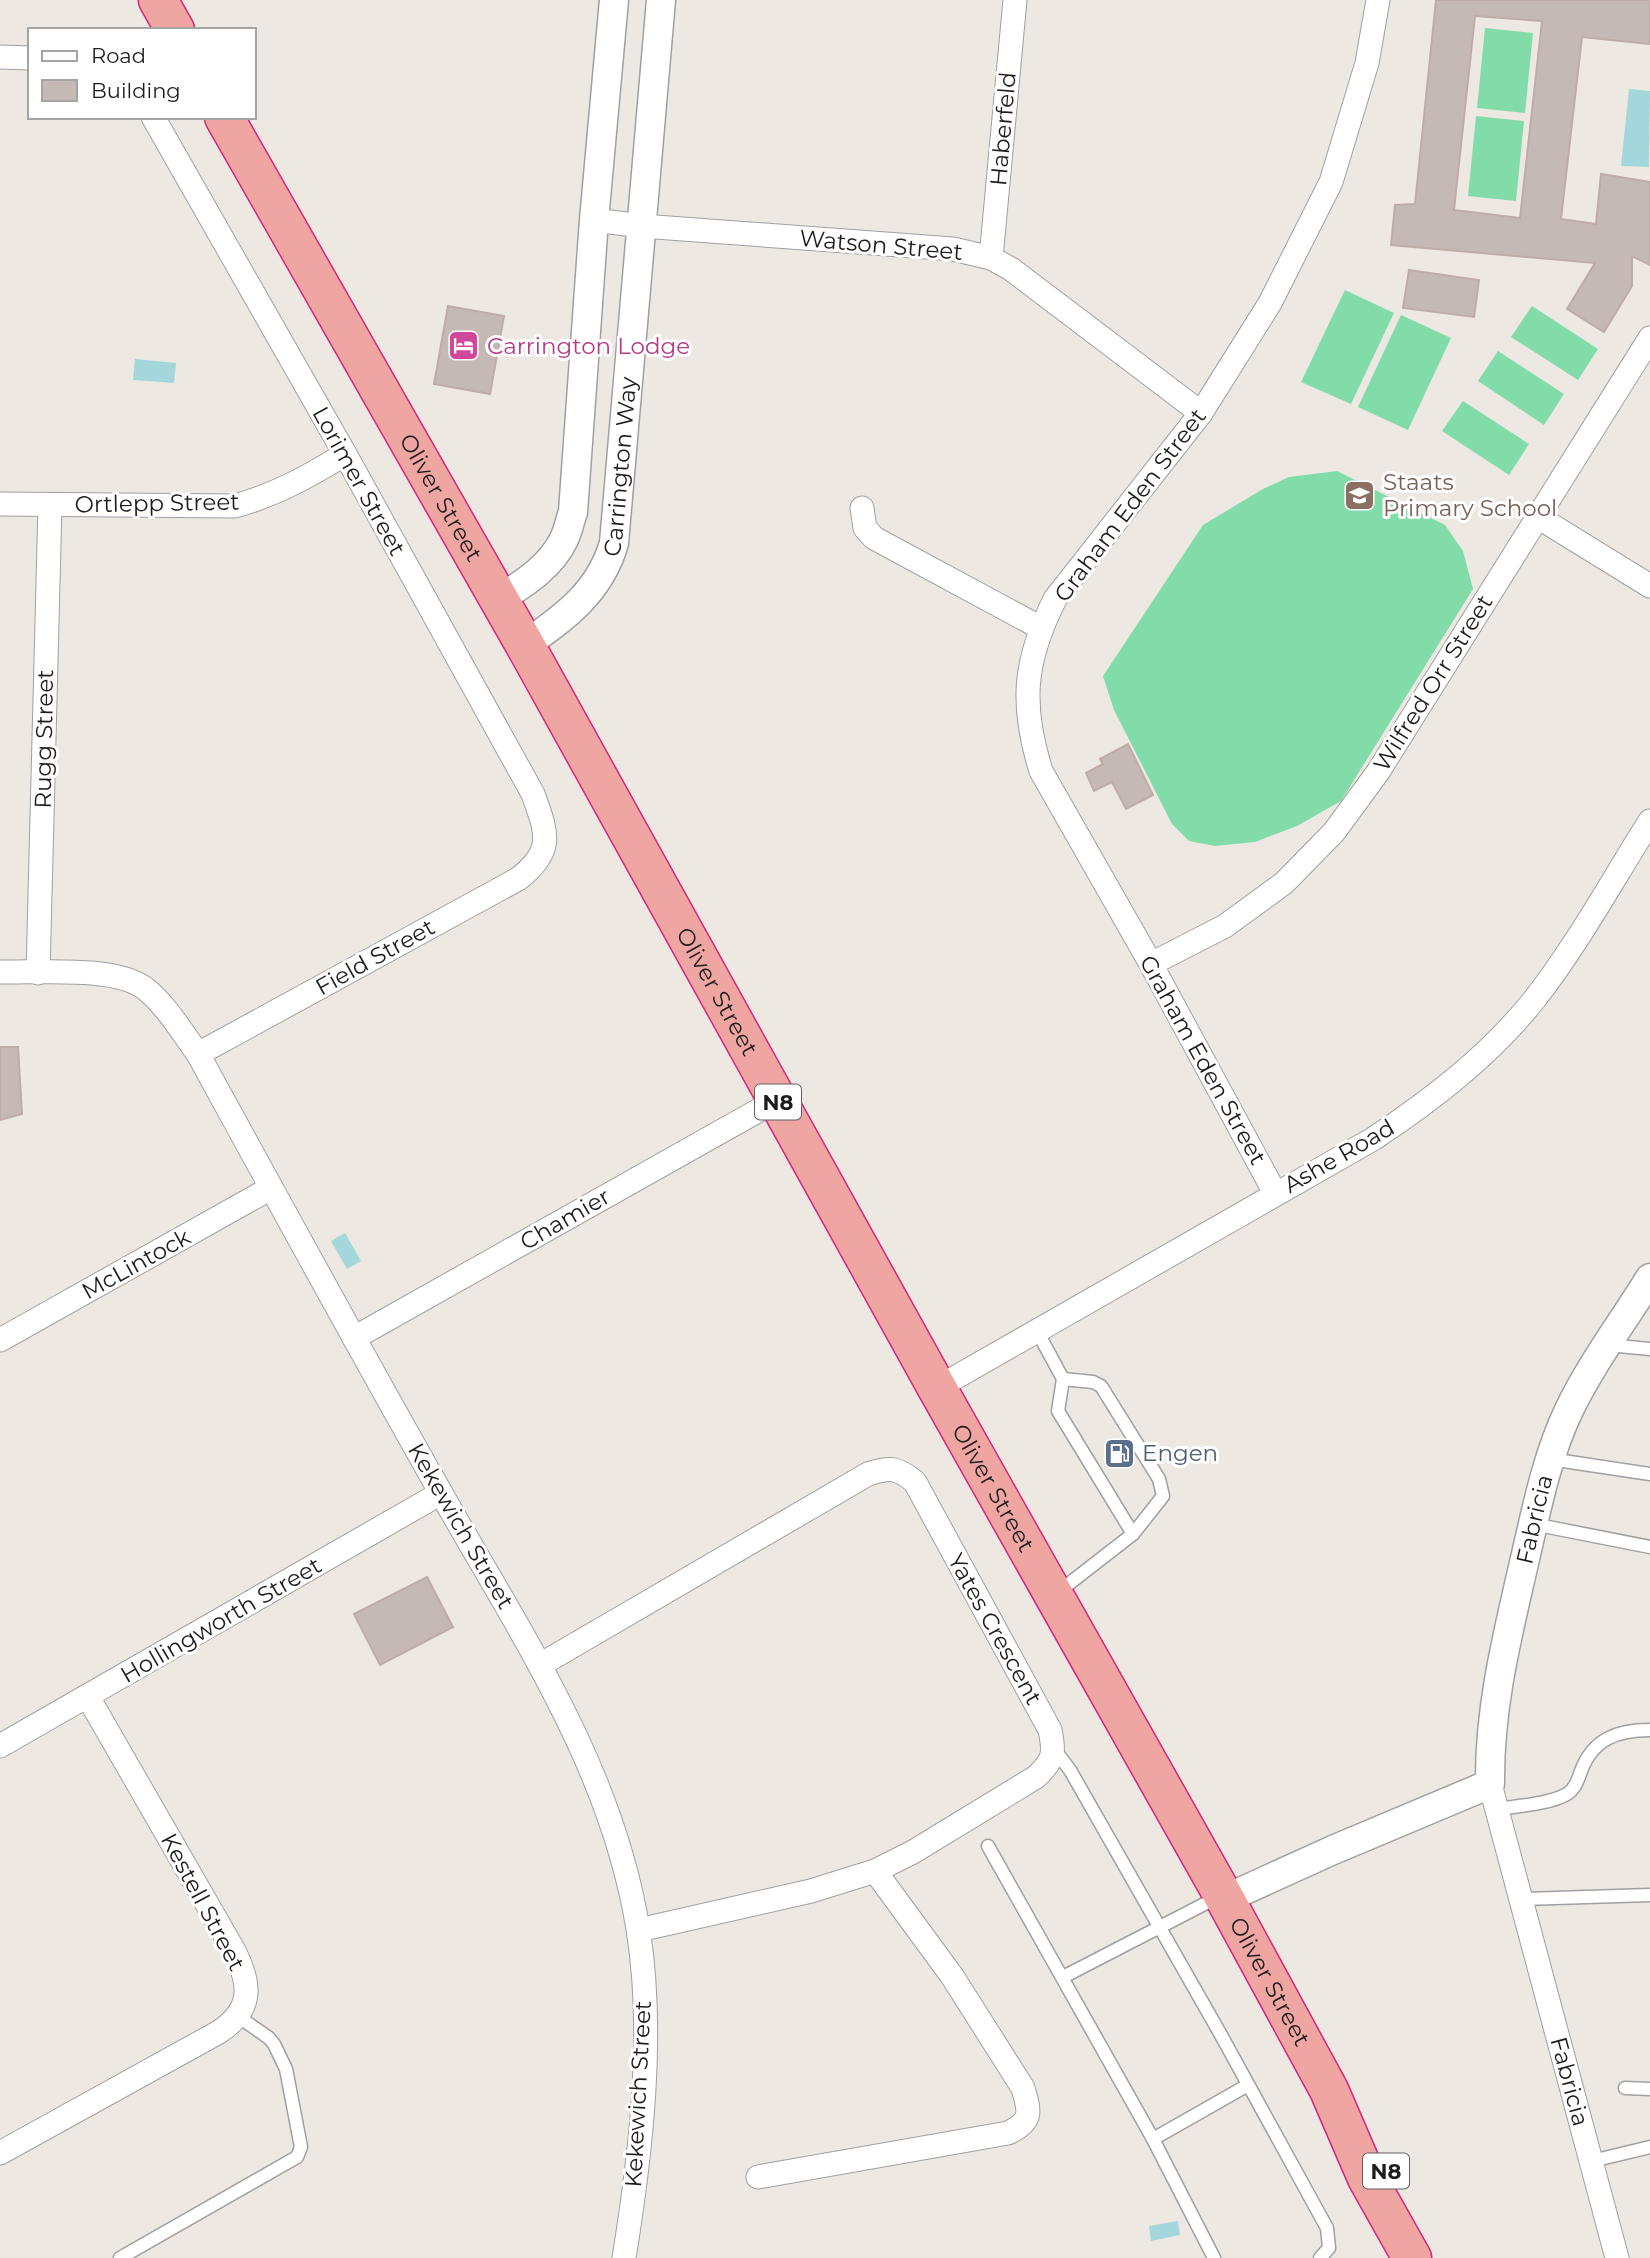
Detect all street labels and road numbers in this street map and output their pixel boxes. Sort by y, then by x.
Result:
street label: Haberfeld [984,71,1022,187]
street label: Watson Street [798,224,964,266]
street label: Carrington Way [597,375,642,560]
street label: Lorimer Street [306,402,412,560]
street label: Graham Eden Street [1048,403,1212,607]
street label: Oliver Street [393,429,488,566]
street label: Ortlepp Street [74,488,240,518]
street label: Wilfred Orr Street [1367,590,1499,776]
street label: Rugg Street [29,669,59,809]
street label: Field Street [310,913,440,1001]
street label: Oliver Street [670,922,764,1061]
street label: Graham Eden Street [1134,950,1272,1170]
road number: N8 [755,1084,801,1120]
street label: Ashe Road [1279,1113,1399,1199]
street label: Chamier [515,1182,615,1256]
street label: McLintock [77,1223,195,1305]
street label: Oliver Street [946,1419,1040,1557]
street label: Kekewich Street [402,1438,520,1614]
street label: Fabricia [1510,1471,1559,1567]
street label: Yates Crescent [942,1548,1048,1710]
street label: Hollingworth Street [116,1551,326,1689]
street label: Kestell Street [155,1828,251,1976]
street label: Oliver Street [1224,1912,1316,2051]
street label: Kekewich Street [619,2000,657,2188]
street label: Fabricia [1544,2034,1595,2129]
road number: N8 [1363,2154,1409,2188]

